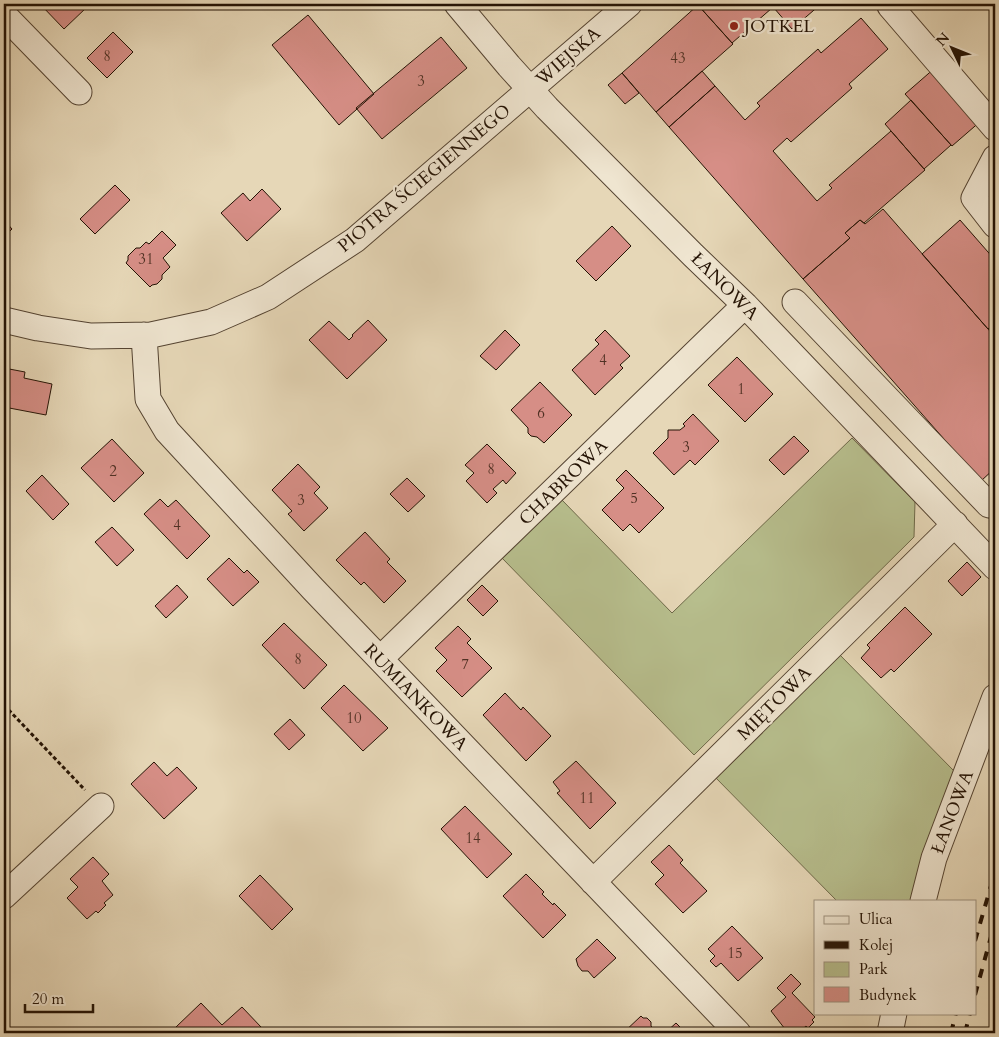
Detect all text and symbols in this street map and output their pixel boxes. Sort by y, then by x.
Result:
place label: JOTKEL [741,14,814,39]
marker: JOTKEL [728,20,740,32]
street label: WIEJSKA [530,21,606,92]
north arrow [926,22,976,72]
text: N [932,29,954,50]
house number: 8 [103,46,111,66]
house number: 43 [670,48,686,68]
house number: 3 [417,71,425,91]
street label: PIOTRA ŚCIEGIENNEGO [332,98,516,258]
street label: ŁANOWA [685,247,764,326]
house number: 31 [138,249,154,269]
house number: 4 [599,350,607,370]
house number: 1 [737,379,745,399]
house number: 6 [537,403,545,423]
street label: CHABROWA [513,433,613,531]
house number: 3 [682,437,690,457]
house number: 8 [487,459,495,479]
house number: 2 [109,461,117,481]
house number: 5 [630,488,638,508]
house number: 3 [297,490,305,510]
house number: 4 [173,515,181,535]
street label: RUMIANKOWA [358,638,473,757]
house number: 8 [294,649,302,669]
house number: 7 [461,654,469,674]
street label: MIĘTOWA [732,661,817,746]
house number: 10 [346,708,362,728]
street label: ŁANOWA [925,767,980,857]
house number: 11 [579,788,595,808]
house number: 14 [465,828,481,848]
legend [814,900,976,1014]
text: Ulica [859,909,893,929]
text: Kolej [859,935,893,955]
house number: 15 [727,943,743,963]
text: Park [859,959,888,979]
scale bar [25,982,92,1014]
text: Budynek [859,985,917,1005]
text: 20 m [32,989,64,1009]

